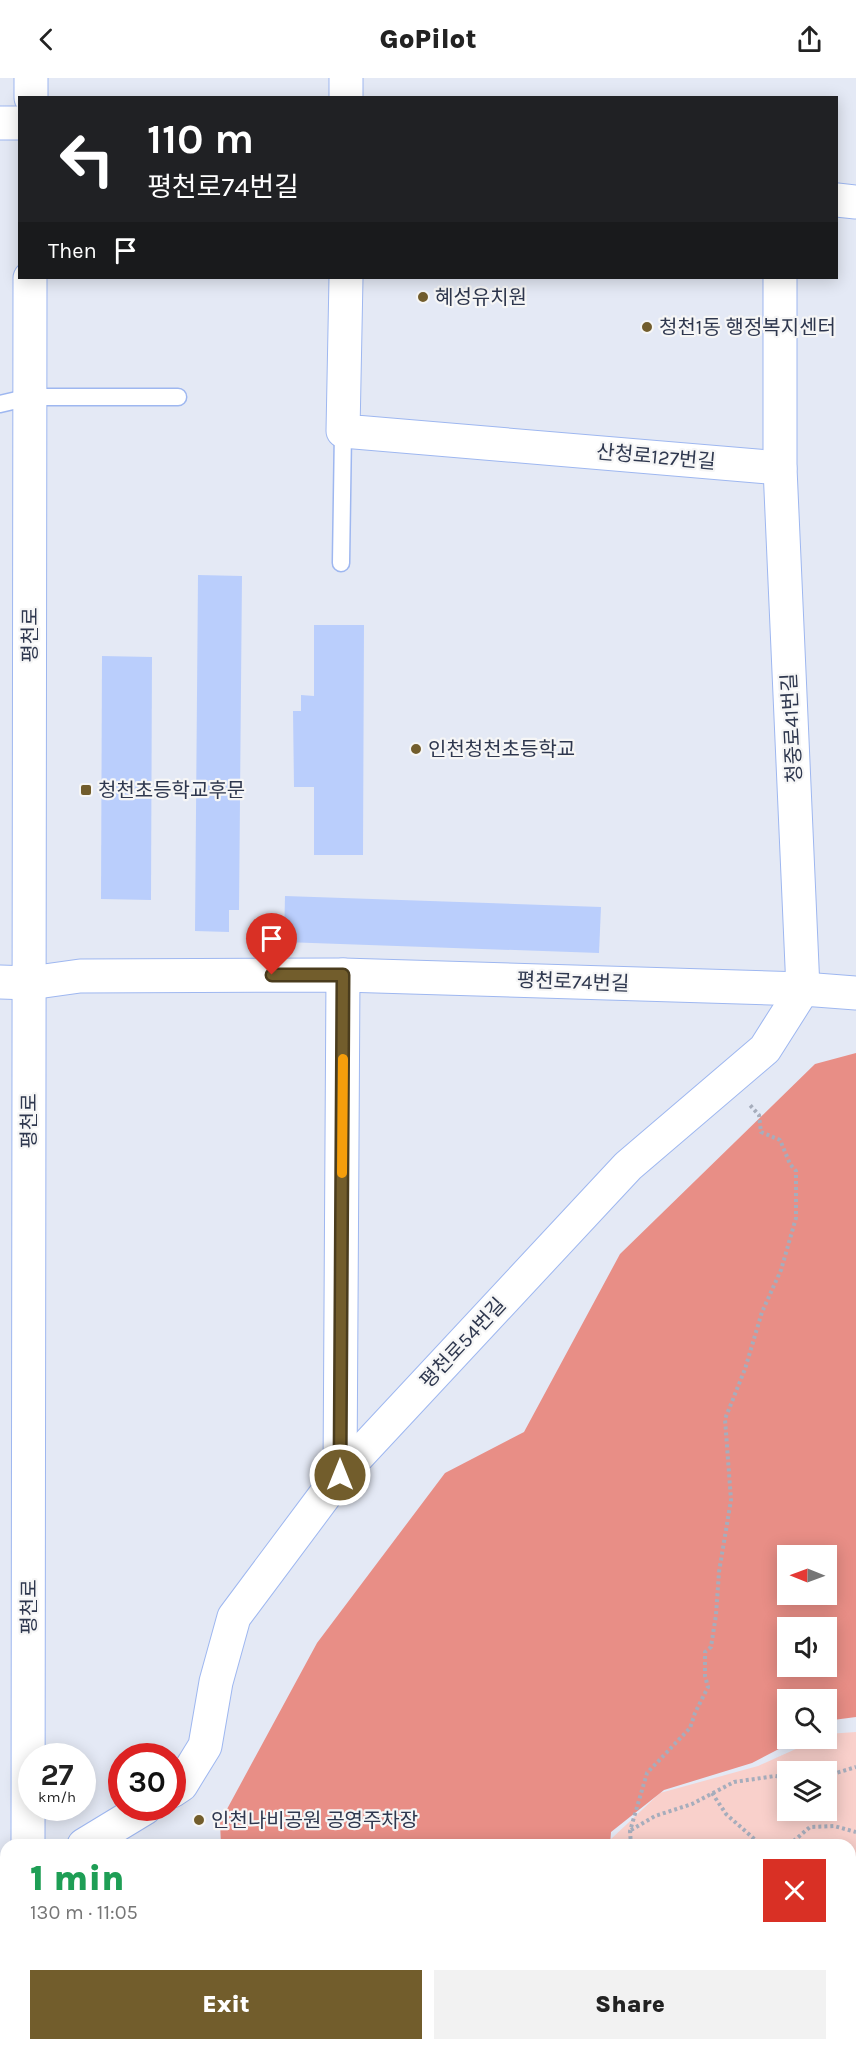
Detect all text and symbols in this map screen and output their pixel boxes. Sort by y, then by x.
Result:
icon: back [30,23,63,56]
text: GoPilot [379,23,477,55]
icon: share [793,23,826,56]
text: 110 m [147,114,254,164]
icon: left [48,120,126,198]
text: 평천로74번길 [147,171,299,203]
icon: arrive [109,234,142,267]
text: Then [48,238,97,264]
place label: 혜성유치원 [435,286,527,309]
marker: 혜성유치원 [416,290,430,304]
place label: 청천1동 행정복지센터 [659,316,836,339]
marker: 청천1동 행정복지센터 [640,320,654,334]
street label: 산청로127번길 [595,440,717,474]
street label: 평천로 [19,607,42,663]
street label: 청중로41번길 [778,673,806,783]
place label: 인천청천초등학교 [428,738,575,761]
marker: 인천청천초등학교 [409,742,423,756]
place label: 청천초등학교후문 [98,779,245,802]
marker: 청천초등학교후문 [79,783,93,797]
pin [246,913,297,975]
icon: arrive [255,922,288,955]
street label: 평천로74번길 [516,969,630,995]
street label: 평천로 [18,1093,41,1149]
street label: 평천로54번길 [416,1293,510,1393]
position arrow [308,1443,372,1507]
north arrow [777,1545,837,1605]
map controls [777,1545,837,1821]
street label: 평천로 [18,1579,41,1635]
button: sound [777,1617,837,1677]
button: search [777,1689,837,1749]
speed limit sign: 30 [108,1743,186,1821]
text: 27 [40,1757,74,1793]
button: layers [777,1761,837,1821]
text: km/h [38,1788,76,1806]
place label: 인천나비공원 공영주차장 [211,1809,418,1832]
marker: 인천나비공원 공영주차장 [192,1813,206,1827]
text: 1 min [30,1857,124,1899]
button: close [763,1859,826,1922]
text: 130 m · 11:05 [30,1901,138,1924]
button: Exit [30,1970,422,2039]
button: Share [434,1970,826,2039]

